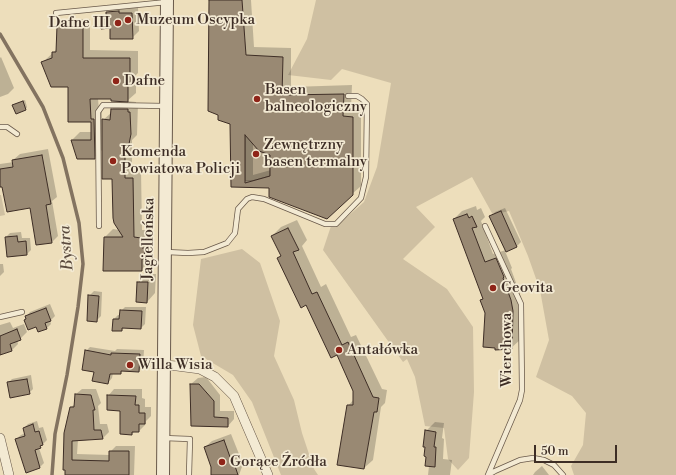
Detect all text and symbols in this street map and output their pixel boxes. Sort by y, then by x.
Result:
place label: Muzeum Oscypka [136,11,255,29]
place label: Dafne III [49,14,110,32]
marker: Muzeum Oscypka [123,15,133,25]
marker: Dafne III [113,18,123,28]
place label: Dafne [124,72,165,90]
marker: Dafne [111,76,121,86]
place label: Basen balneologiczny [265,81,367,116]
marker: Basen balneologiczny [252,94,262,104]
place label: Zewnętrzny basen termalny [264,136,367,171]
place label: Komenda Powiatowa Policji [121,143,240,178]
marker: Zewnętrzny basen termalny [251,149,261,159]
marker: Komenda Powiatowa Policji [108,156,118,166]
street label: Jagiellońska [139,197,159,281]
water label: Bystra [56,225,78,271]
place label: Geovita [501,279,553,297]
marker: Geovita [488,283,498,293]
street label: Wierchowa [498,313,516,387]
place label: Antałówka [347,341,418,359]
marker: Antałówka [334,345,344,355]
place label: Willa Wisia [138,356,213,374]
marker: Willa Wisia [125,360,135,370]
scale bar [536,437,619,463]
text: 50 m [541,444,569,459]
place label: Gorące Źródła [230,453,327,471]
marker: Gorące Źródła [217,457,227,467]

